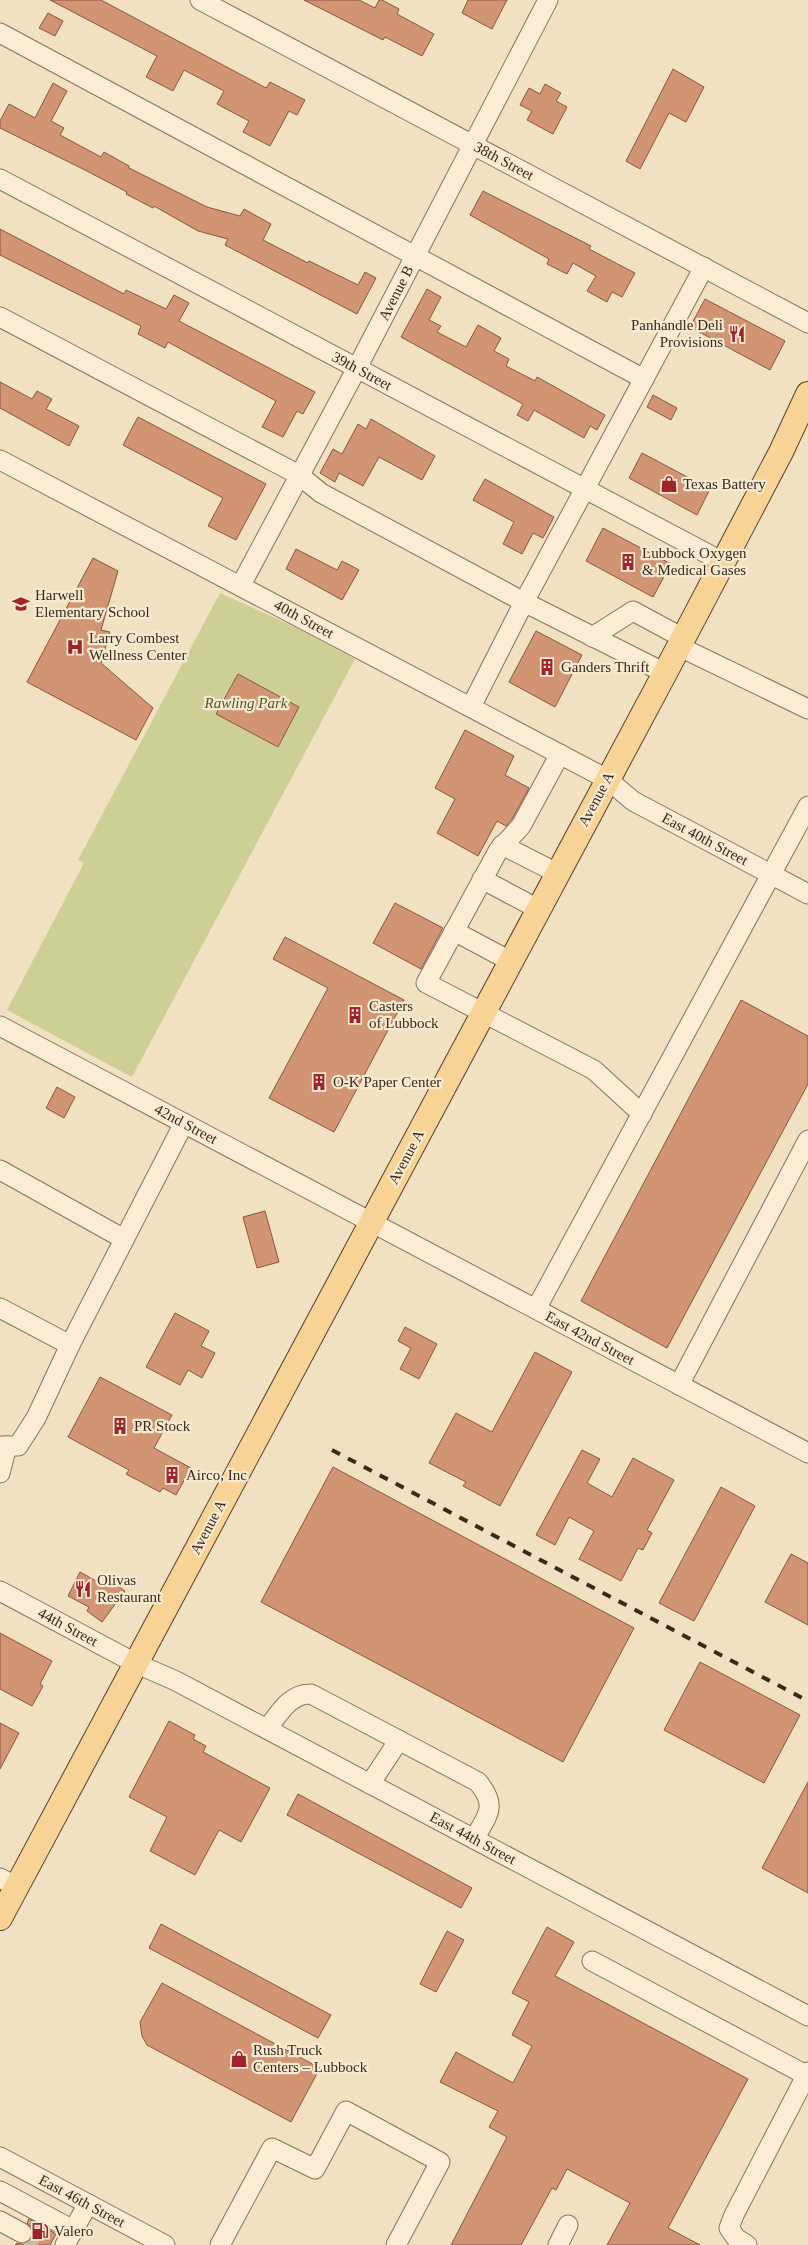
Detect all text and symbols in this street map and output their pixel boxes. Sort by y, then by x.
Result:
street label: 38th Street [471,139,537,184]
street label: Avenue B [375,263,417,323]
place label: Panhandle Deli Provisions [631,317,723,350]
restaurant icon: Panhandle Deli Provisions [727,324,747,344]
street label: 39th Street [329,349,395,394]
shop icon: Texas Battery [659,474,679,494]
place label: Texas Battery [683,476,766,492]
place label: Lubbock Oxygen & Medical Gases [642,545,747,578]
building icon: Lubbock Oxygen & Medical Gases [618,552,638,572]
place label: Harwell Elementary School [35,587,150,620]
school or university icon: Harwell Elementary School [11,594,31,614]
street label: 40th Street [271,597,337,642]
place label: Larry Combest Wellness Center [89,630,187,663]
hospital icon: Larry Combest Wellness Center [65,637,85,657]
building icon: Ganders Thrift [537,657,557,677]
place label: Ganders Thrift [561,659,650,675]
park label: Rawling Park [204,695,288,711]
street label: Avenue A [575,769,617,829]
street label: East 40th Street [659,810,751,869]
place label: Casters of Lubbock [369,998,439,1031]
building icon: Casters of Lubbock [345,1005,365,1025]
building icon: O-K Paper Center [309,1072,329,1092]
place label: O-K Paper Center [333,1074,441,1090]
street label: 42nd Street [152,1101,221,1148]
street label: Avenue A [385,1127,427,1187]
street label: East 42nd Street [543,1308,638,1369]
building icon: PR Stock [110,1416,130,1436]
place label: PR Stock [134,1418,191,1434]
building icon: Airco, Inc [162,1465,182,1485]
place label: Airco, Inc [186,1467,247,1483]
street label: Avenue A [187,1497,229,1557]
place label: Olivas Restaurant [97,1572,162,1605]
restaurant icon: Olivas Restaurant [73,1579,93,1599]
street label: 44th Street [35,1605,101,1650]
street label: East 44th Street [427,1809,519,1868]
place label: Rush Truck Centers – Lubbock [253,2042,368,2075]
shop icon: Rush Truck Centers – Lubbock [229,2049,249,2069]
street label: East 46th Street [36,2172,128,2231]
fuel station icon: Valero [30,2221,50,2241]
place label: Valero [54,2223,93,2239]

